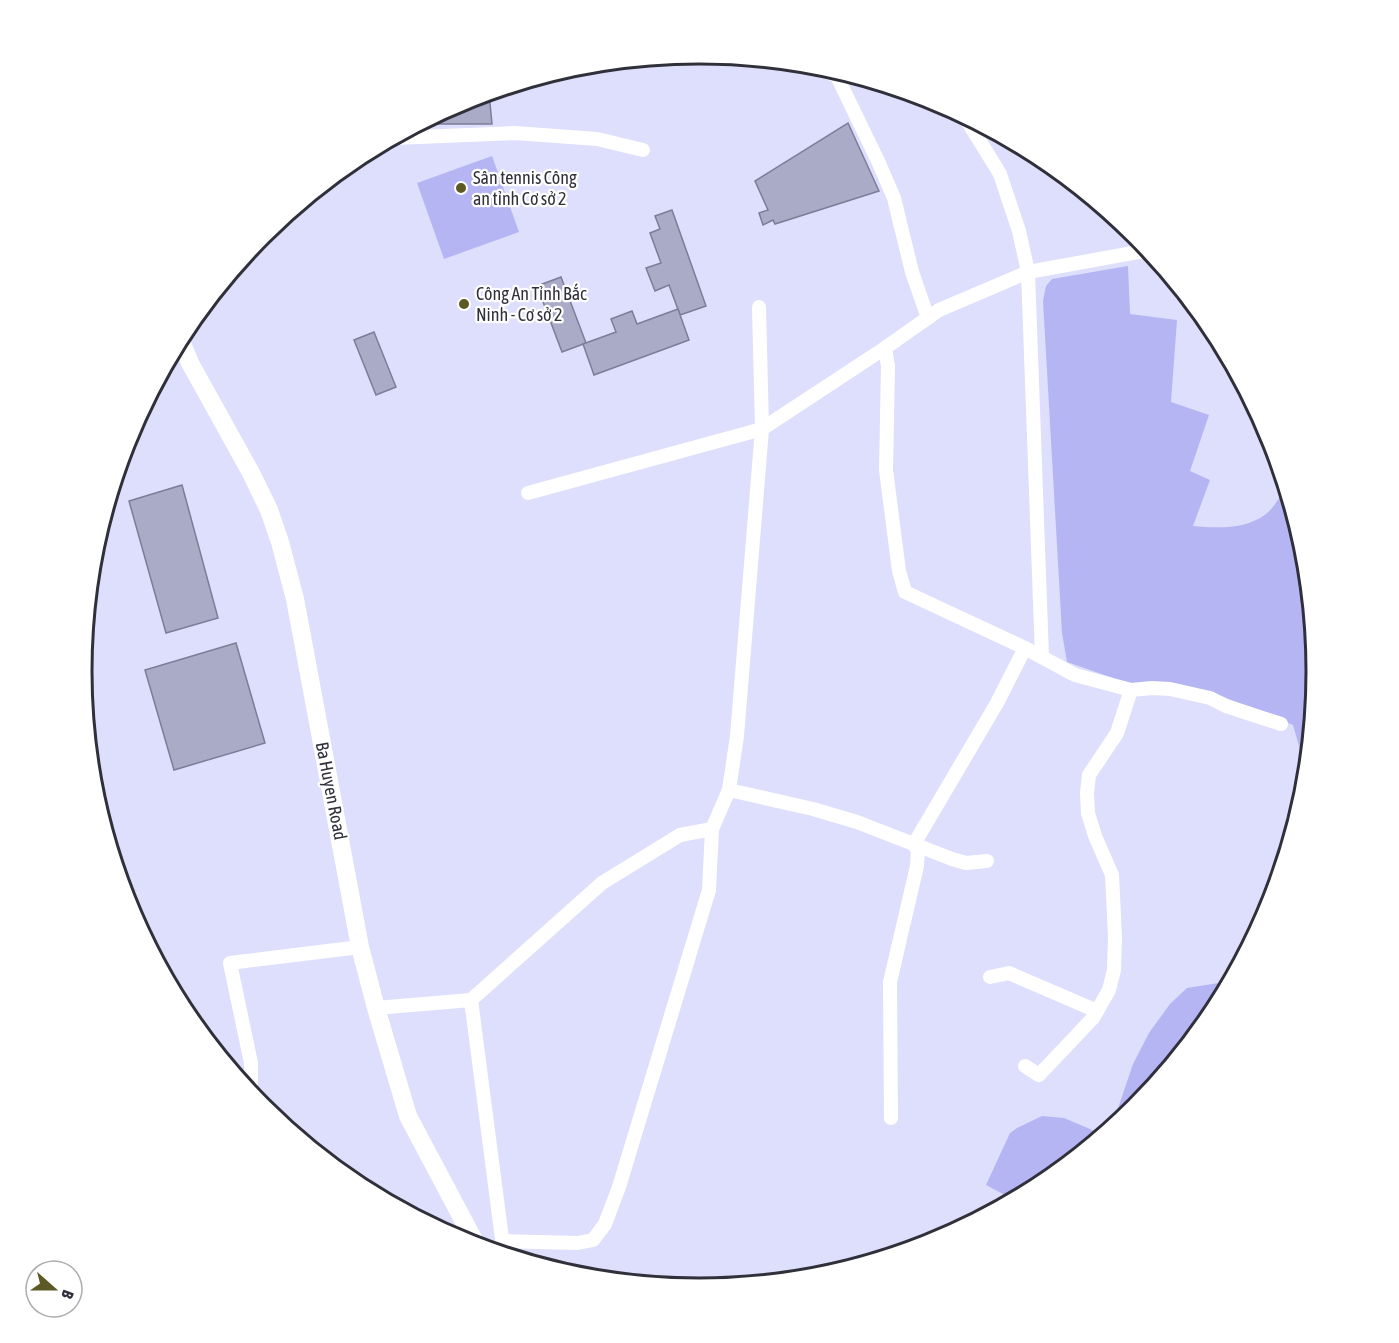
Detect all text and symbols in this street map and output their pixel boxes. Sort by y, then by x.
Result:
place label: Sân tennis Công an tỉnh Cơ sở 2 [473,167,577,209]
marker: Sân tennis Công an tỉnh Cơ sở 2 [454,181,468,195]
place label: Công An Tỉnh Bắc Ninh - Cơ sở 2 [476,283,587,325]
marker: Công An Tỉnh Bắc Ninh - Cơ sở 2 [457,297,471,311]
street label: Ba Huyen Road [312,740,351,842]
north arrow [24,1259,84,1319]
text: B [58,1288,78,1302]

